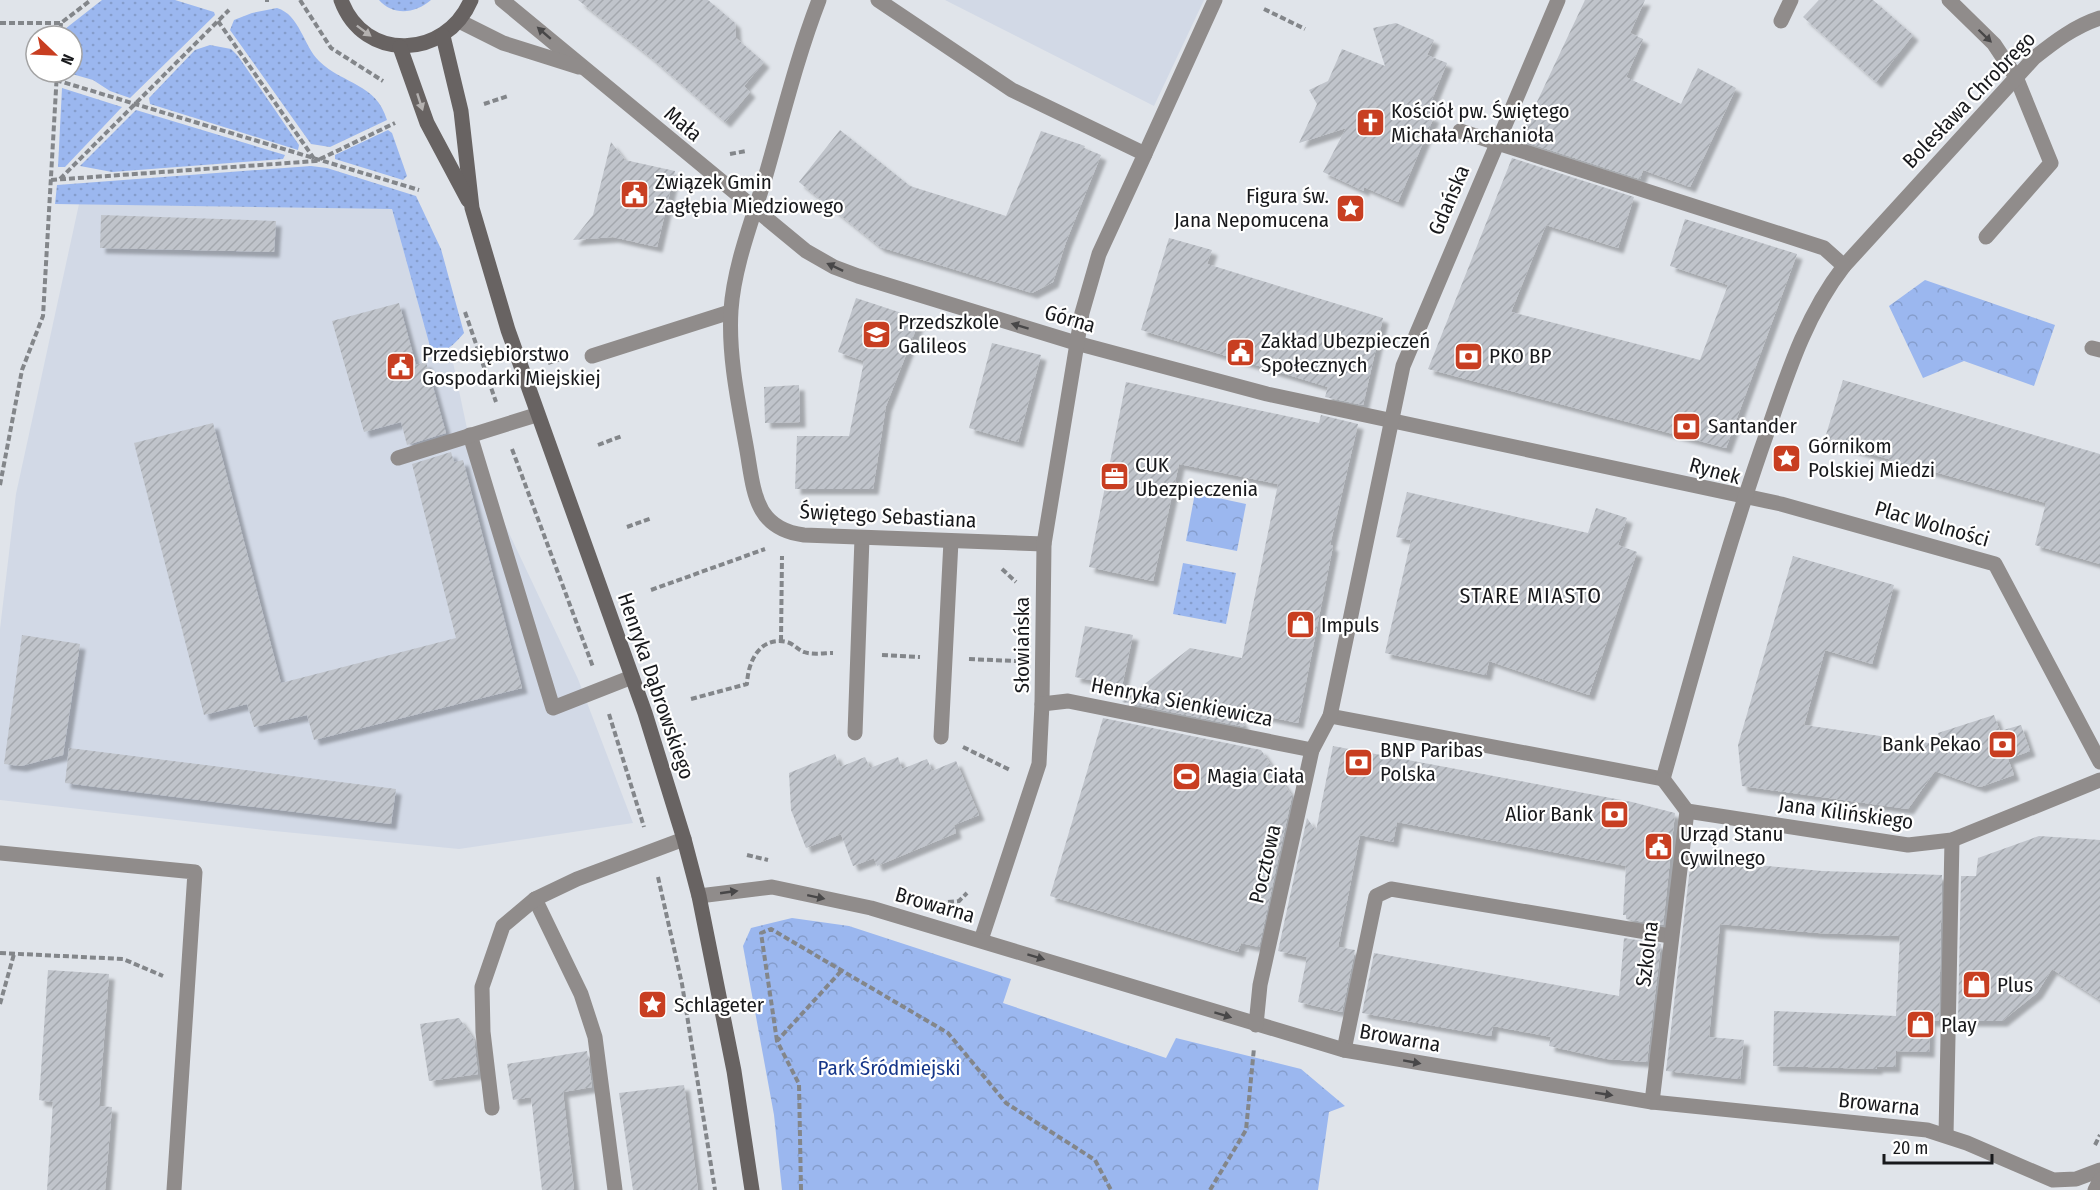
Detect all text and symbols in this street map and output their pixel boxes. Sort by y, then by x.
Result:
north arrow [24,24,84,84]
one-way arrow [357,25,372,37]
street label: Bolesława Chrobrego [1897,26,2041,174]
one-way arrow [536,27,552,40]
one-way arrow [1978,29,1993,43]
text: N [57,52,78,68]
one-way arrow [416,93,426,111]
place label: Kościół pw. Świętego Michała Archanioła [1391,98,1569,148]
street label: Mała [659,101,707,147]
church icon: Kościół pw. Świętego Michała Archanioła [1354,107,1386,139]
street label: Gdańska [1423,161,1475,239]
place label: Związek Gmin Zagłębia Miedziowego [655,169,844,219]
public building icon: Związek Gmin Zagłębia Miedziowego [618,178,650,210]
place label: Figura św. Jana Nepomucena [1174,183,1329,233]
place icon: Figura św. Jana Nepomucena [1334,192,1366,224]
one-way arrow [826,262,843,271]
street label: Górna [1042,299,1098,339]
place label: Przedszkole Galileos [898,309,999,359]
school or university icon: Przedszkole Galileos [861,318,893,350]
one-way arrow [1011,321,1029,330]
place label: Zakład Ubezpieczeń Społecznych [1261,328,1430,378]
public building icon: Zakład Ubezpieczeń Społecznych [1224,337,1256,369]
bank icon: PKO BP [1452,340,1484,372]
place label: Przedsiębiorstwo Gospodarki Miejskiej [422,341,601,391]
place label: PKO BP [1489,343,1551,369]
public building icon: Przedsiębiorstwo Gospodarki Miejskiej [385,350,417,382]
bank icon: Santander [1671,410,1703,442]
place label: Santander [1708,413,1797,439]
place label: Górnikom Polskiej Miedzi [1808,433,1935,483]
place icon: Górnikom Polskiej Miedzi [1771,442,1803,474]
place label: CUK Ubezpieczenia [1135,452,1258,502]
street label: Rynek [1686,452,1744,490]
office icon: CUK Ubezpieczenia [1098,461,1130,493]
street label: Plac Wolności [1872,495,1992,553]
street label: Świętego Sebastiana [799,498,977,534]
district label: STARE MIASTO [1459,582,1603,609]
street label: Henryka Dąbrowskiego [612,589,700,783]
street label: Słowiańska [1009,597,1035,693]
shop icon: Impuls [1284,609,1316,641]
place label: Impuls [1321,612,1379,638]
street label: Henryka Sienkiewicza [1089,672,1275,732]
bank icon: Bank Pekao [1986,728,2018,760]
place label: Bank Pekao [1882,731,1981,757]
place label: BNP Paribas Polska [1380,737,1483,787]
bank icon: BNP Paribas Polska [1343,746,1375,778]
sports icon: Magia Ciała [1170,760,1202,792]
place label: Magia Ciała [1207,763,1305,789]
street label: Jana Kilińskiego [1777,791,1915,835]
bank icon: Alior Bank [1598,798,1630,830]
place label: Alior Bank [1505,801,1593,827]
place label: Urząd Stanu Cywilnego [1680,821,1783,871]
street label: Pocztowa [1243,822,1287,906]
public building icon: Urząd Stanu Cywilnego [1643,830,1675,862]
street label: Browarna [892,881,978,929]
one-way arrow [720,887,739,896]
one-way arrow [807,892,825,902]
street label: Szkolna [1630,920,1664,988]
one-way arrow [1027,953,1045,962]
shop icon: Plus [1960,969,1992,1001]
place label: Plus [1997,972,2033,998]
place icon: Schlageter [637,989,669,1021]
place label: Schlageter [674,992,765,1018]
shop icon: Play [1904,1009,1936,1041]
one-way arrow [1214,1011,1232,1020]
place label: Play [1941,1012,1977,1038]
street label: Browarna [1357,1018,1443,1058]
park label: Park Śródmiejski [818,1055,960,1081]
one-way arrow [1402,1058,1421,1067]
street label: Browarna [1837,1087,1921,1121]
one-way arrow [1595,1090,1614,1099]
scale bar [1884,1127,1992,1165]
text: 20 m [1893,1137,1928,1159]

